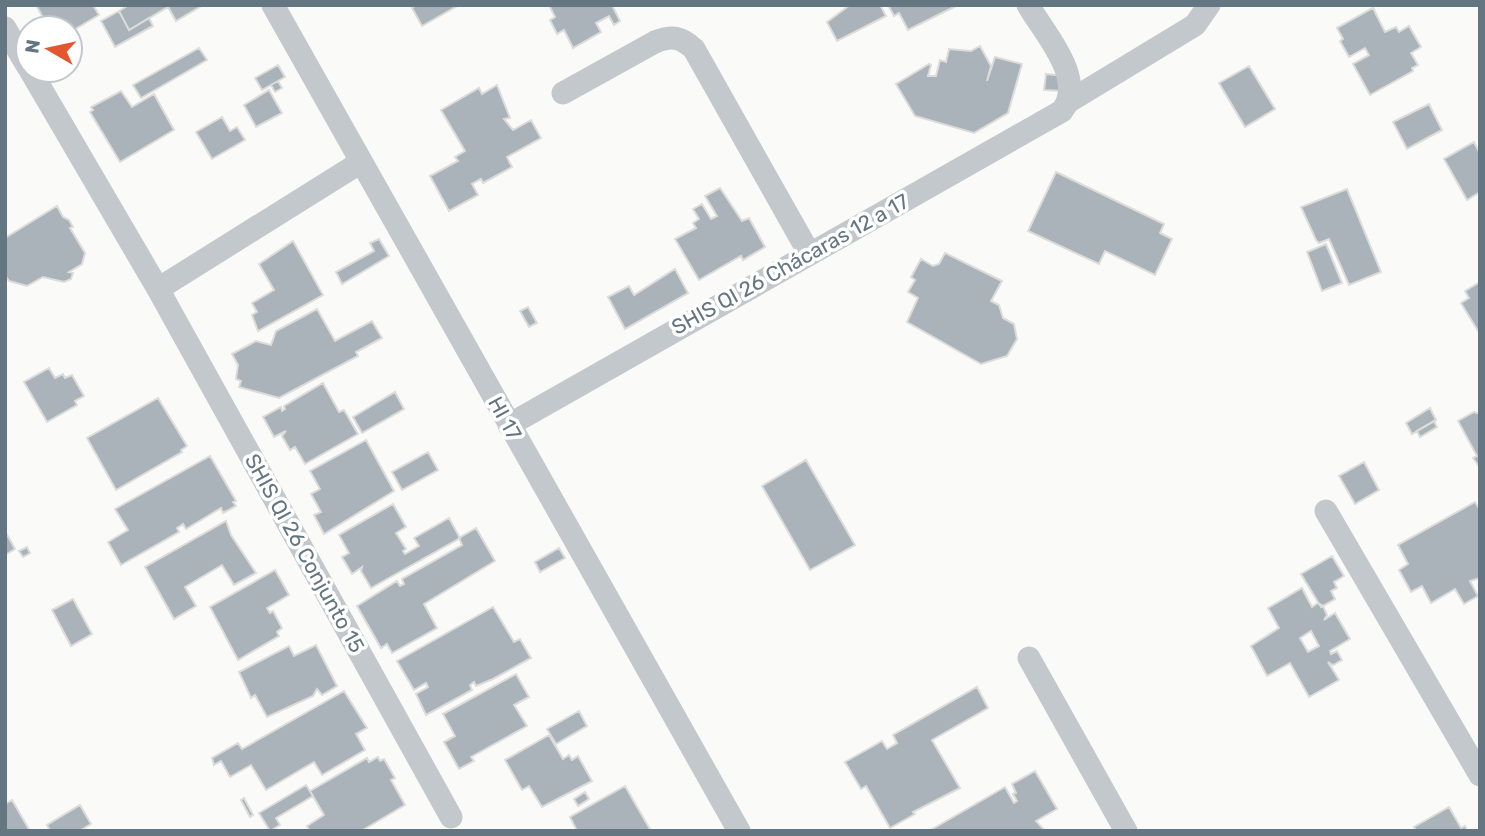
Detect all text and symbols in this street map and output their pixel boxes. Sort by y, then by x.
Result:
north arrow [14,14,84,84]
text: N [20,38,45,55]
street label: SHIS QI 26 Chácaras 12 a 17 [667,188,913,340]
street label: HI 17 [483,392,527,444]
street label: SHIS QI 26 Conjunto 15 [240,449,370,657]

